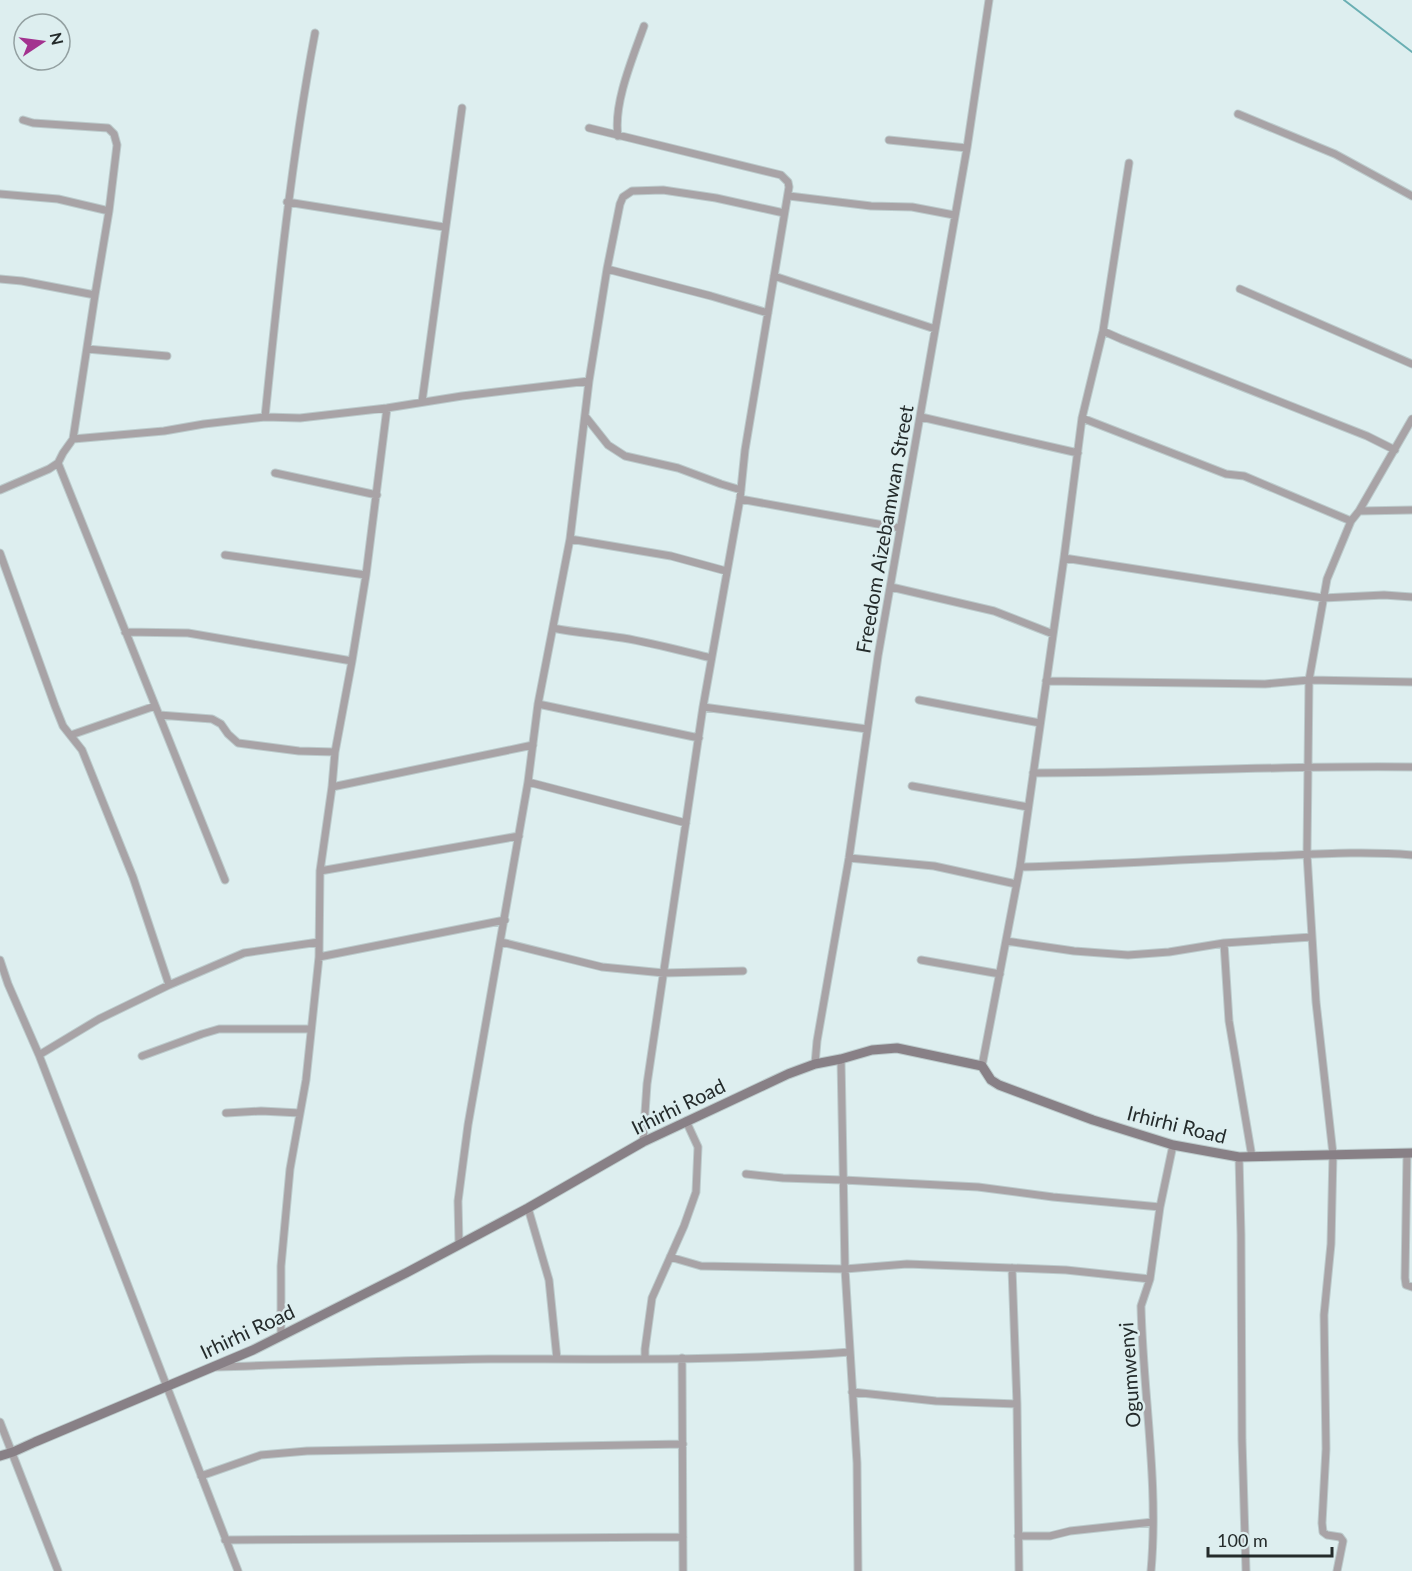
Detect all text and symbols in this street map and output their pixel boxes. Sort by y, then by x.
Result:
north arrow [12,12,72,72]
text: N [46,30,68,47]
street label: Freedom Aizebamwan Street [850,403,918,655]
street label: Irhirhi Road [627,1073,729,1139]
street label: Irhirhi Road [1125,1100,1229,1148]
street label: Irhirhi Road [196,1299,298,1363]
street label: Ogumwenyi [1113,1321,1145,1429]
scale bar [1208,1520,1332,1558]
text: 100 m [1217,1529,1268,1551]

